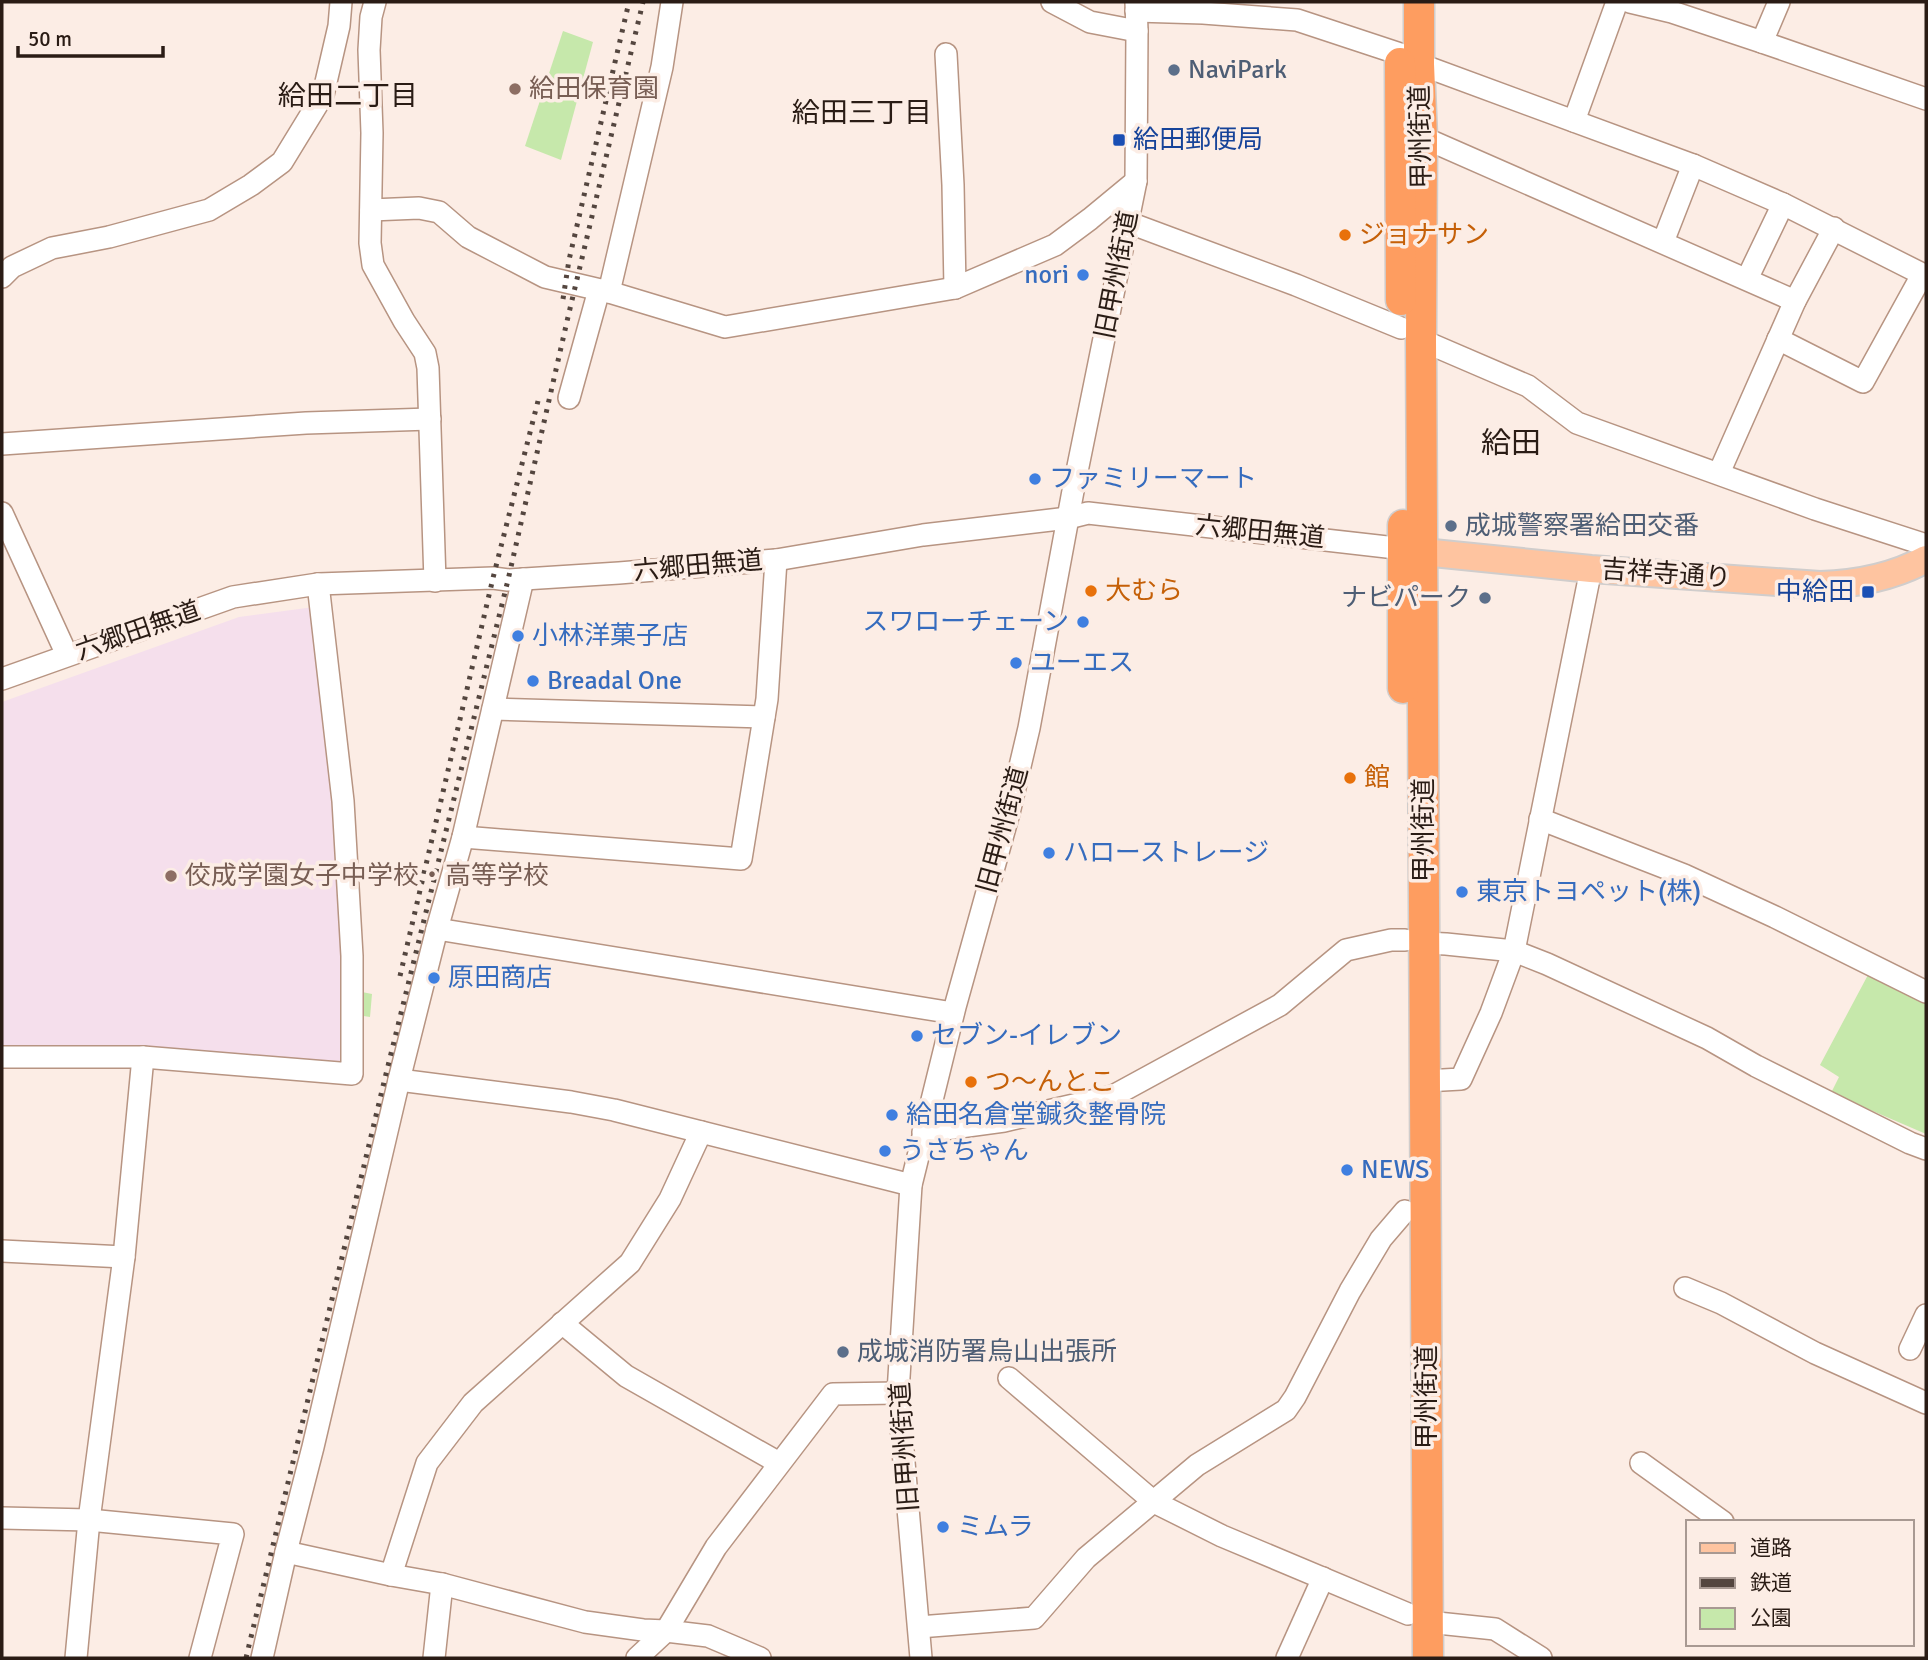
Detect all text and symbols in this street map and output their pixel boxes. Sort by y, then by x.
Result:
scale bar [18,14,163,58]
text: 50 m [28,26,72,52]
place label: NaviPark [1188,54,1287,86]
marker: NaviPark [1166,62,1182,78]
place label: 給田保育園 [529,73,659,105]
district label: 給田二丁目 [278,79,418,113]
marker: 給田保育園 [507,81,523,97]
street label: 甲州街道 [1404,85,1438,189]
district label: 給田三丁目 [792,96,932,130]
place label: 給田郵便局 [1133,124,1263,156]
marker: 給田郵便局 [1111,132,1127,148]
street label: 旧甲州街道 [1089,208,1145,342]
place label: ジョナサン [1359,219,1489,251]
marker: ジョナサン [1337,227,1353,243]
place label: nori [1024,259,1069,291]
marker: nori [1075,267,1091,283]
district label: 給田 [1481,425,1541,462]
place label: ファミリーマート [1049,463,1257,495]
marker: ファミリーマート [1027,471,1043,487]
street label: 六郷田無道 [1194,509,1326,555]
place label: 成城警察署給田交番 [1465,510,1699,542]
marker: 成城警察署給田交番 [1443,518,1459,534]
street label: 六郷田無道 [632,544,764,588]
street label: 吉祥寺通り [1600,554,1732,594]
place label: 大むら [1105,575,1183,607]
place label: 中給田 [1776,576,1854,608]
place label: ナビパーク [1341,582,1471,614]
marker: 大むら [1083,583,1099,599]
marker: 中給田 [1860,584,1876,600]
marker: ナビパーク [1477,590,1493,606]
street label: 六郷田無道 [71,595,205,667]
place label: スワローチェーン [862,606,1069,638]
marker: スワローチェーン [1075,614,1091,630]
place label: 小林洋菓子店 [532,620,688,652]
marker: 小林洋菓子店 [510,628,526,644]
place label: ユーエス [1030,647,1134,679]
marker: ユーエス [1008,655,1024,671]
place label: Breadal One [547,665,682,697]
marker: Breadal One [525,673,541,689]
place label: 館 [1364,762,1390,794]
street label: 旧甲州街道 [971,763,1035,897]
marker: 館 [1342,770,1358,786]
street label: 甲州街道 [1408,778,1440,882]
place label: ハローストレージ [1063,837,1269,869]
marker: ハローストレージ [1041,845,1057,861]
place label: 佼成学園女子中学校・高等学校 [185,860,549,892]
marker: 佼成学園女子中学校・高等学校 [163,868,179,884]
place label: 東京トヨペット(株) [1476,876,1701,908]
marker: 東京トヨペット(株) [1454,884,1470,900]
place label: 原田商店 [448,962,552,994]
marker: 原田商店 [426,970,442,986]
place label: セブン-イレブン [931,1020,1122,1052]
marker: セブン-イレブン [909,1028,925,1044]
place label: つ～んとこ [985,1066,1115,1098]
marker: つ～んとこ [963,1074,979,1090]
place label: 給田名倉堂鍼灸整骨院 [906,1099,1166,1131]
marker: 給田名倉堂鍼灸整骨院 [884,1107,900,1123]
place label: うさちゃん [899,1135,1029,1167]
marker: うさちゃん [877,1143,893,1159]
place label: NEWS [1361,1154,1430,1186]
marker: NEWS [1339,1162,1355,1178]
place label: 成城消防署烏山出張所 [857,1336,1117,1368]
marker: 成城消防署烏山出張所 [835,1344,851,1360]
street label: 甲州街道 [1411,1345,1443,1449]
street label: 旧甲州街道 [885,1381,925,1513]
place label: ミムラ [957,1511,1034,1543]
marker: ミムラ [935,1519,951,1535]
legend [1686,1520,1914,1646]
text: 道路 [1750,1535,1792,1561]
text: 鉄道 [1750,1570,1792,1596]
text: 公園 [1750,1605,1792,1631]

